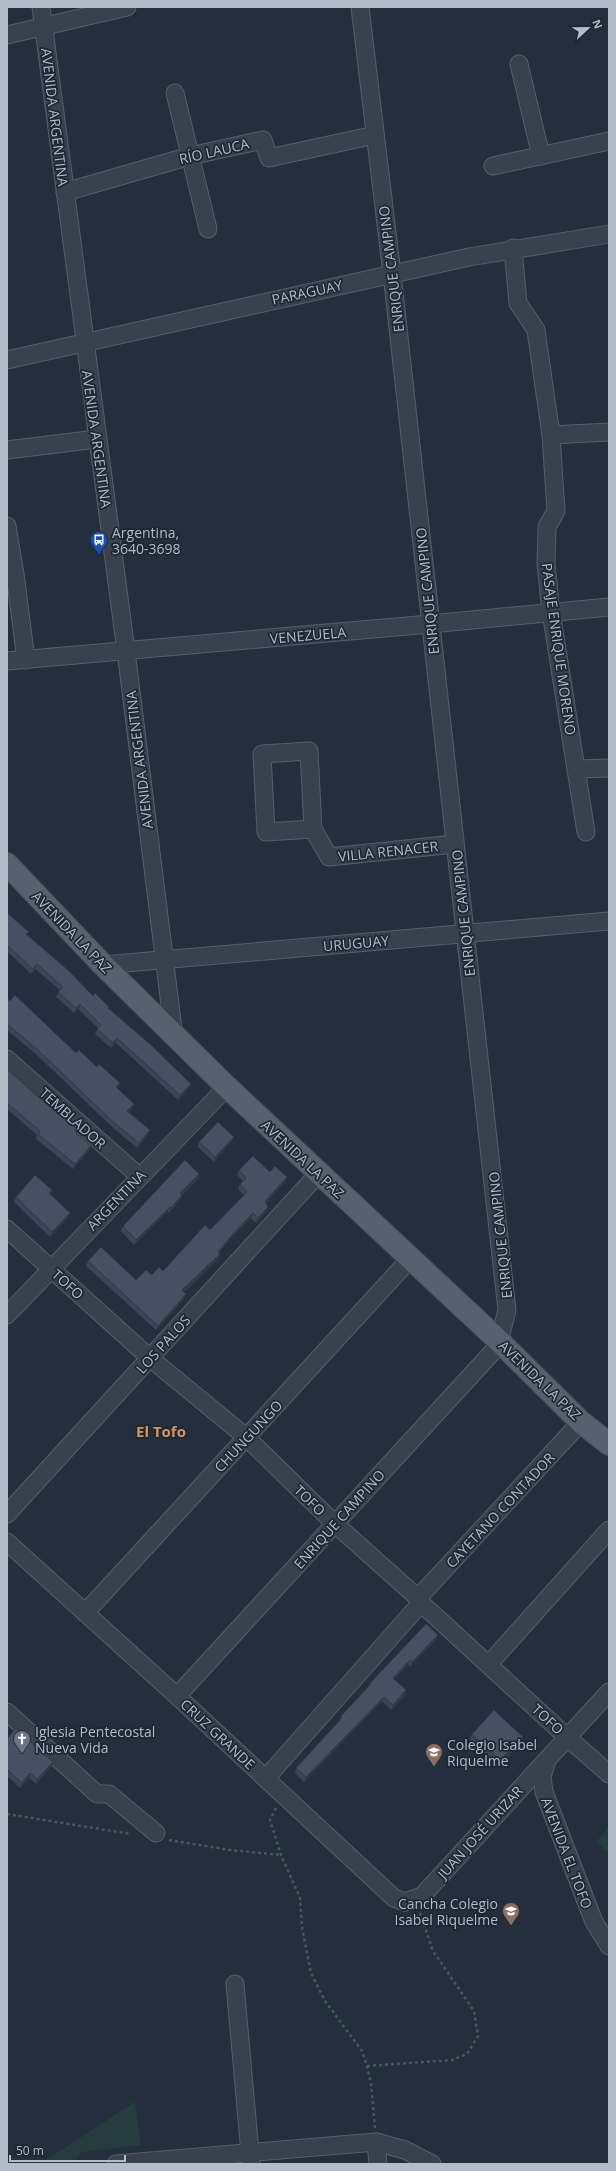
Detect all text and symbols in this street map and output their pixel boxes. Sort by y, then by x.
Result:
north arrow [568,8,608,48]
text: N [589,17,606,31]
street label: AVENIDA ARGENTINA [37,47,73,187]
street label: RÍO LAUCA [177,134,251,168]
street label: ENRIQUE CAMPINO [374,205,408,333]
street label: PARAGUAY [270,275,344,309]
street label: AVENIDA ARGENTINA [78,369,116,509]
place label: Argentina, 3640-3698 [112,523,181,558]
street label: ENRIQUE CAMPINO [411,527,443,655]
bus stop icon: Argentina, 3640-3698 [89,530,109,555]
street label: PASAJE ENRIQUE MORENO [538,562,581,736]
street label: VENEZUELA [269,622,347,648]
street label: AVENIDA ARGENTINA [121,690,157,830]
street label: VILLA RENACER [337,836,439,866]
street label: ENRIQUE CAMPINO [447,849,479,977]
street label: AVENIDA LA PAZ [28,887,116,977]
street label: URUGUAY [322,931,390,955]
street label: TEMBLADOR [36,1083,110,1153]
street label: AVENIDA LA PAZ [257,1116,349,1202]
street label: ARGENTINA [82,1166,150,1234]
street label: ENRIQUE CAMPINO [484,1171,516,1299]
street label: TOFO [48,1265,88,1303]
street label: LOS PALOS [132,1311,194,1377]
street label: AVENIDA LA PAZ [495,1336,585,1424]
street label: CHUNGUNGO [210,1396,286,1476]
district label: El Tofo [136,1421,186,1441]
street label: CAYETANO CONTADOR [441,1448,559,1572]
street label: ENRIQUE CAMPINO [289,1465,389,1573]
street label: TOFO [290,1480,330,1520]
street label: CRUZ GRANDE [177,1694,259,1774]
street label: TOFO [528,1700,568,1739]
place label: Iglesia Pentecostal Nueva Vida [35,1722,155,1757]
church icon: Iglesia Pentecostal Nueva Vida [12,1729,32,1754]
place label: Colegio Isabel Riquelme [447,1735,537,1770]
school or university icon: Colegio Isabel Riquelme [424,1742,444,1767]
street label: JUAN JOSÉ URIZAR [432,1781,527,1884]
street label: AVENIDA EL TOFO [537,1795,597,1911]
place label: Cancha Colegio Isabel Riquelme [394,1894,498,1929]
school or university icon: Cancha Colegio Isabel Riquelme [501,1901,521,1926]
scale bar [10,2137,125,2163]
text: 50 m [16,2142,44,2159]

